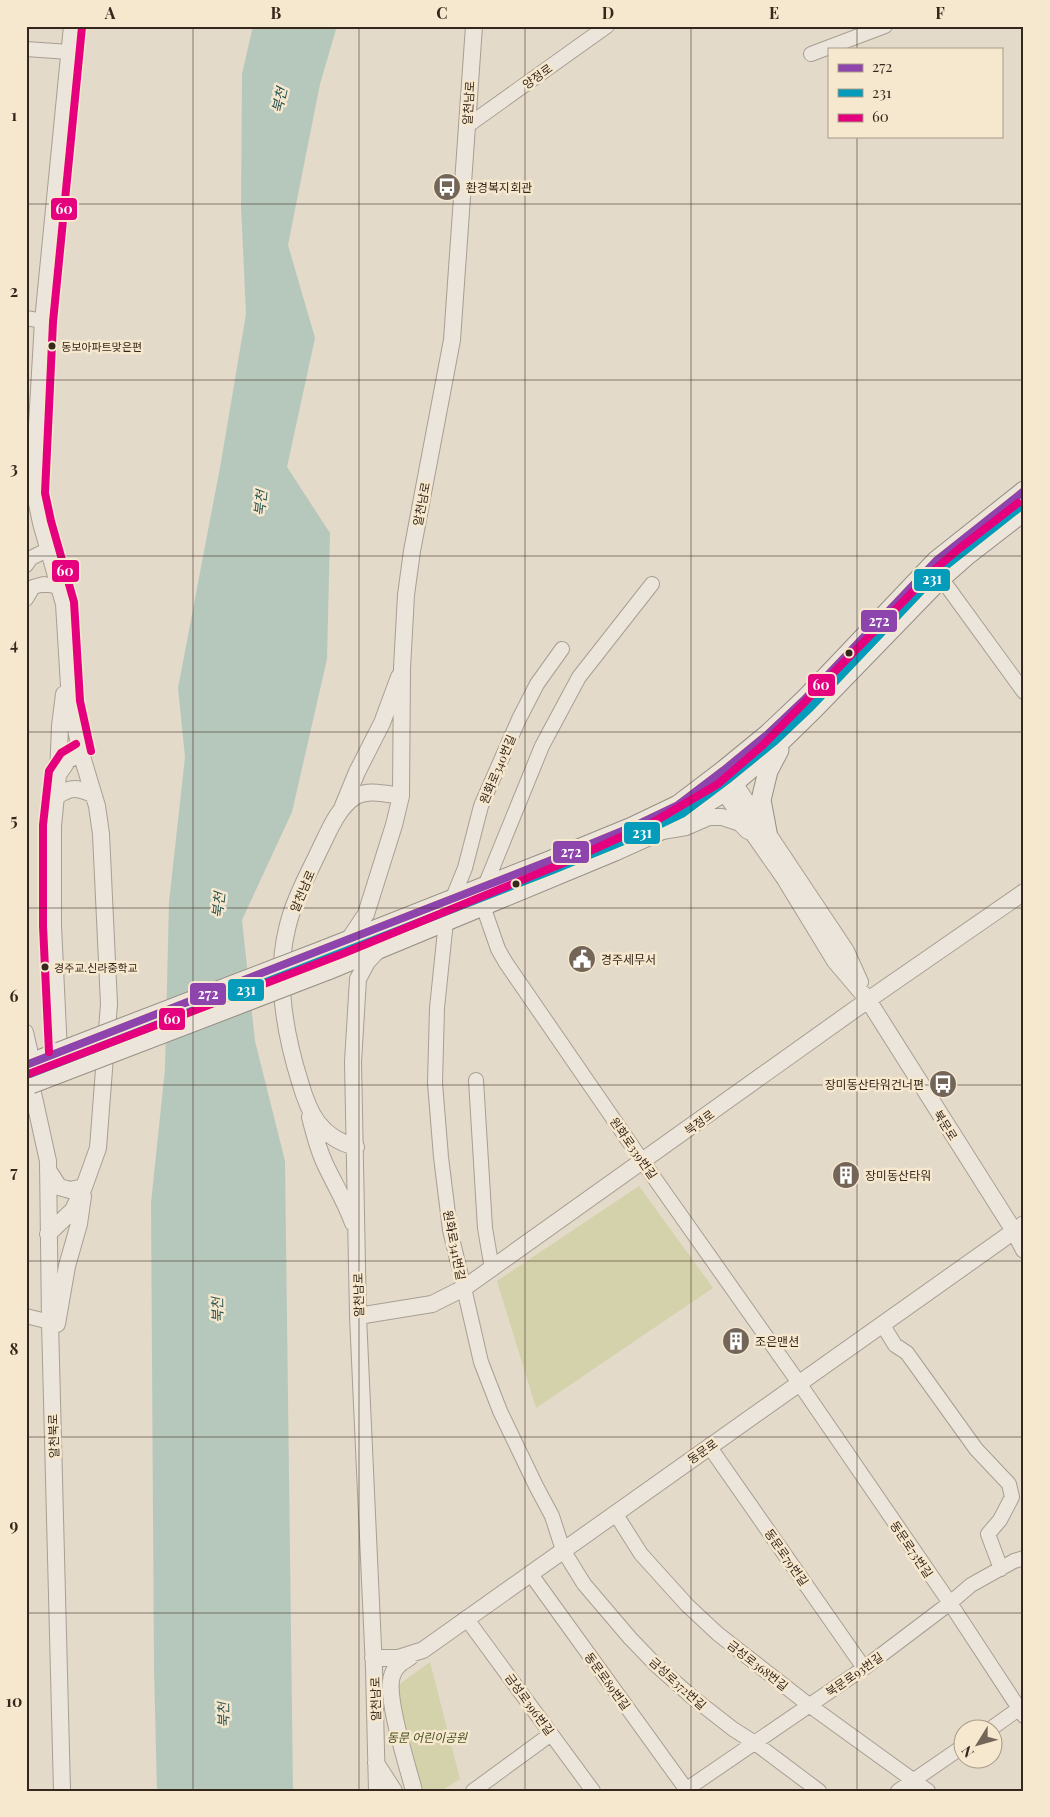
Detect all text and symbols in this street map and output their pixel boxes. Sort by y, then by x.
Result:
text: A [104,2,116,23]
text: B [271,2,282,23]
text: C [436,2,448,23]
text: D [602,2,614,23]
text: E [769,2,779,23]
text: F [935,2,945,23]
legend [828,48,1002,138]
text: 272 [872,56,892,76]
street label: 양정로 [519,60,555,92]
street label: 알천남로 [458,80,478,126]
text: 231 [872,82,892,102]
water label: 북천 [267,84,291,115]
text: 1 [11,104,17,125]
text: 60 [872,106,889,126]
bus stop icon: 환경복지회관 [432,172,462,202]
place label: 환경복지회관 [466,179,532,195]
line badge: 60 [50,197,78,221]
text: 60 [56,199,72,218]
text: 2 [10,280,18,301]
place label: 동보아파트맞은편 [61,339,142,354]
marker: 동보아파트맞은편 [47,341,57,351]
text: 3 [10,457,18,478]
street label: 알천남로 [409,481,433,527]
water label: 북천 [249,488,271,517]
line badge: 60 [51,559,80,583]
text: 60 [57,561,73,580]
line badge: 231 [913,568,951,592]
text: 231 [922,569,942,588]
line badge: 272 [860,609,898,633]
text: 272 [868,611,890,630]
text: 4 [10,633,18,654]
unlabelled marker [844,648,854,658]
line badge: 60 [807,673,836,697]
text: 60 [813,675,829,694]
street label: 원화로340번길 [475,732,519,806]
text: 5 [10,809,18,830]
line badge: 231 [623,821,661,845]
text: 231 [632,823,652,842]
line badge: 272 [552,840,590,864]
text: 272 [560,842,582,861]
street label: 알천남로 [286,868,318,914]
unlabelled marker [511,879,521,889]
water label: 북천 [207,890,229,919]
public building icon: 경주세무서 [567,944,597,974]
place label: 경주세무서 [601,951,656,967]
place label: 경주교.신라중학교 [54,960,138,975]
marker: 경주교.신라중학교 [40,962,50,972]
line badge: 231 [227,978,265,1002]
text: 231 [236,980,256,999]
line badge: 272 [189,982,227,1006]
text: 272 [197,984,219,1003]
text: 6 [10,985,19,1006]
line badge: 60 [158,1007,186,1031]
text: 60 [164,1009,180,1028]
bus stop icon: 장미동산타워건너편 [928,1069,958,1099]
place label: 장미동산타워건너편 [825,1076,924,1092]
street label: 북정로 [681,1106,717,1138]
street label: 북문로 [930,1107,962,1143]
street label: 원화로339번길 [607,1114,661,1182]
building icon: 장미동산타워 [831,1160,861,1190]
text: 7 [10,1161,18,1182]
place label: 장미동산타워 [865,1167,931,1183]
street label: 원화로341번길 [440,1209,470,1281]
street label: 알천남로 [350,1273,366,1317]
water label: 북천 [207,1296,227,1323]
building icon: 조은맨션 [721,1326,751,1356]
place label: 조은맨션 [755,1333,799,1349]
text: 8 [10,1338,19,1359]
street label: 알천북로 [44,1414,62,1458]
street label: 동문로 [684,1435,720,1467]
text: 9 [10,1514,19,1535]
street label: 동문로73번길 [887,1517,937,1581]
street label: 동문로79번길 [761,1525,813,1589]
street label: 금성로368번길 [724,1636,792,1694]
street label: 북문로93번길 [822,1648,886,1700]
street label: 동문로89번길 [582,1649,634,1713]
street label: 금성로372번길 [646,1653,710,1713]
street label: 금성로396번길 [502,1670,558,1738]
street label: 알천남로 [367,1677,383,1721]
text: 10 [6,1690,22,1711]
water label: 북천 [213,1701,233,1728]
north arrow [952,1720,1002,1770]
park label: 동문 어린이공원 [387,1729,468,1745]
text: N [957,1742,978,1762]

